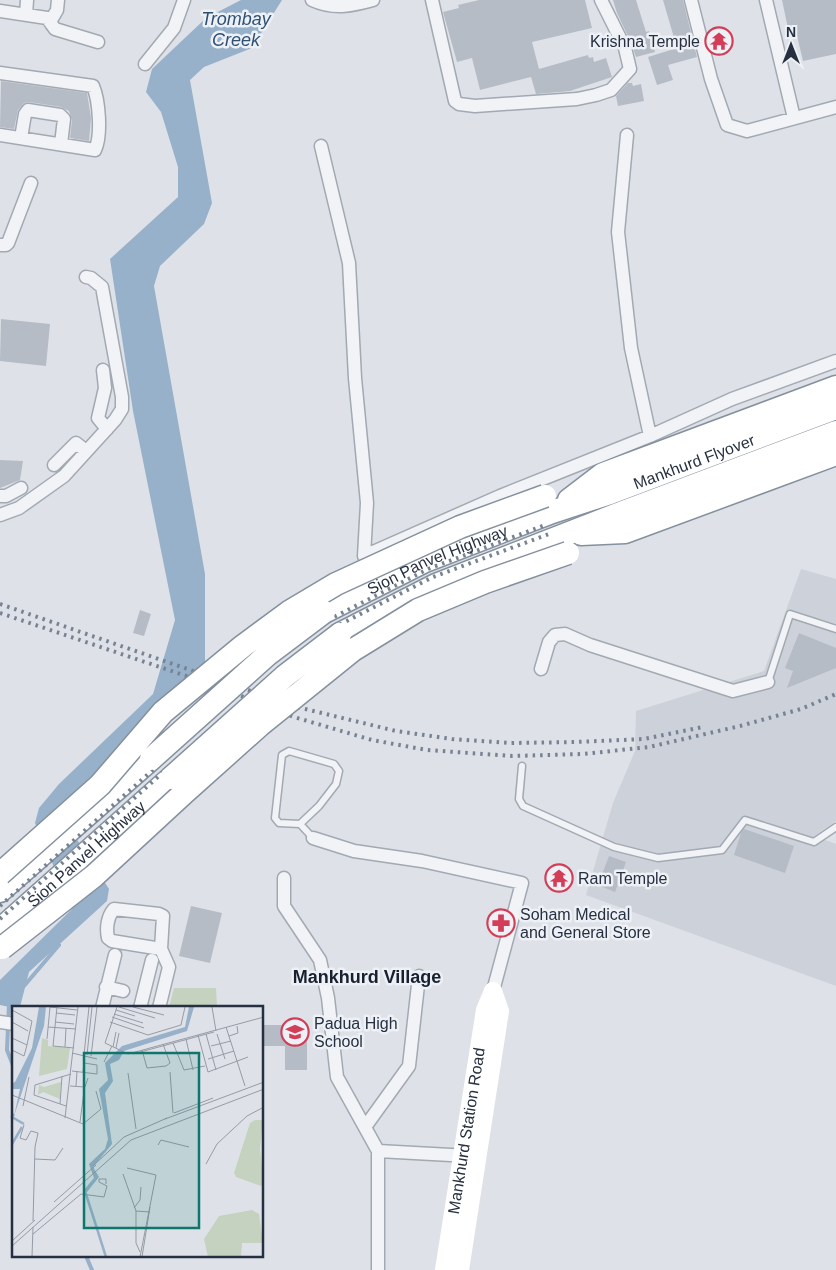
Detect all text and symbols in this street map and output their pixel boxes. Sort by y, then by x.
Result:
water label: Trombay Creek [201,9,272,50]
north arrow [766,20,816,70]
text: N [786,24,796,40]
temple icon: Krishna Temple [704,26,734,56]
place label: Krishna Temple [590,33,700,50]
street label: Mankhurd Flyover [631,431,758,492]
street label: Sion Panvel Highway [364,522,510,597]
street label: Sion Panvel Highway [24,797,148,910]
temple icon: Ram Temple [544,863,574,893]
place label: Ram Temple [578,870,668,887]
place label: Soham Medical and General Store [520,906,651,941]
pharmacy icon: Soham Medical and General Store [486,908,516,938]
district label: Mankhurd Village [293,967,441,987]
inset map [12,1006,264,1258]
place label: Padua High School [314,1015,398,1050]
school or university icon: Padua High School [280,1017,310,1047]
street label: Mankhurd Station Road [444,1046,487,1215]

